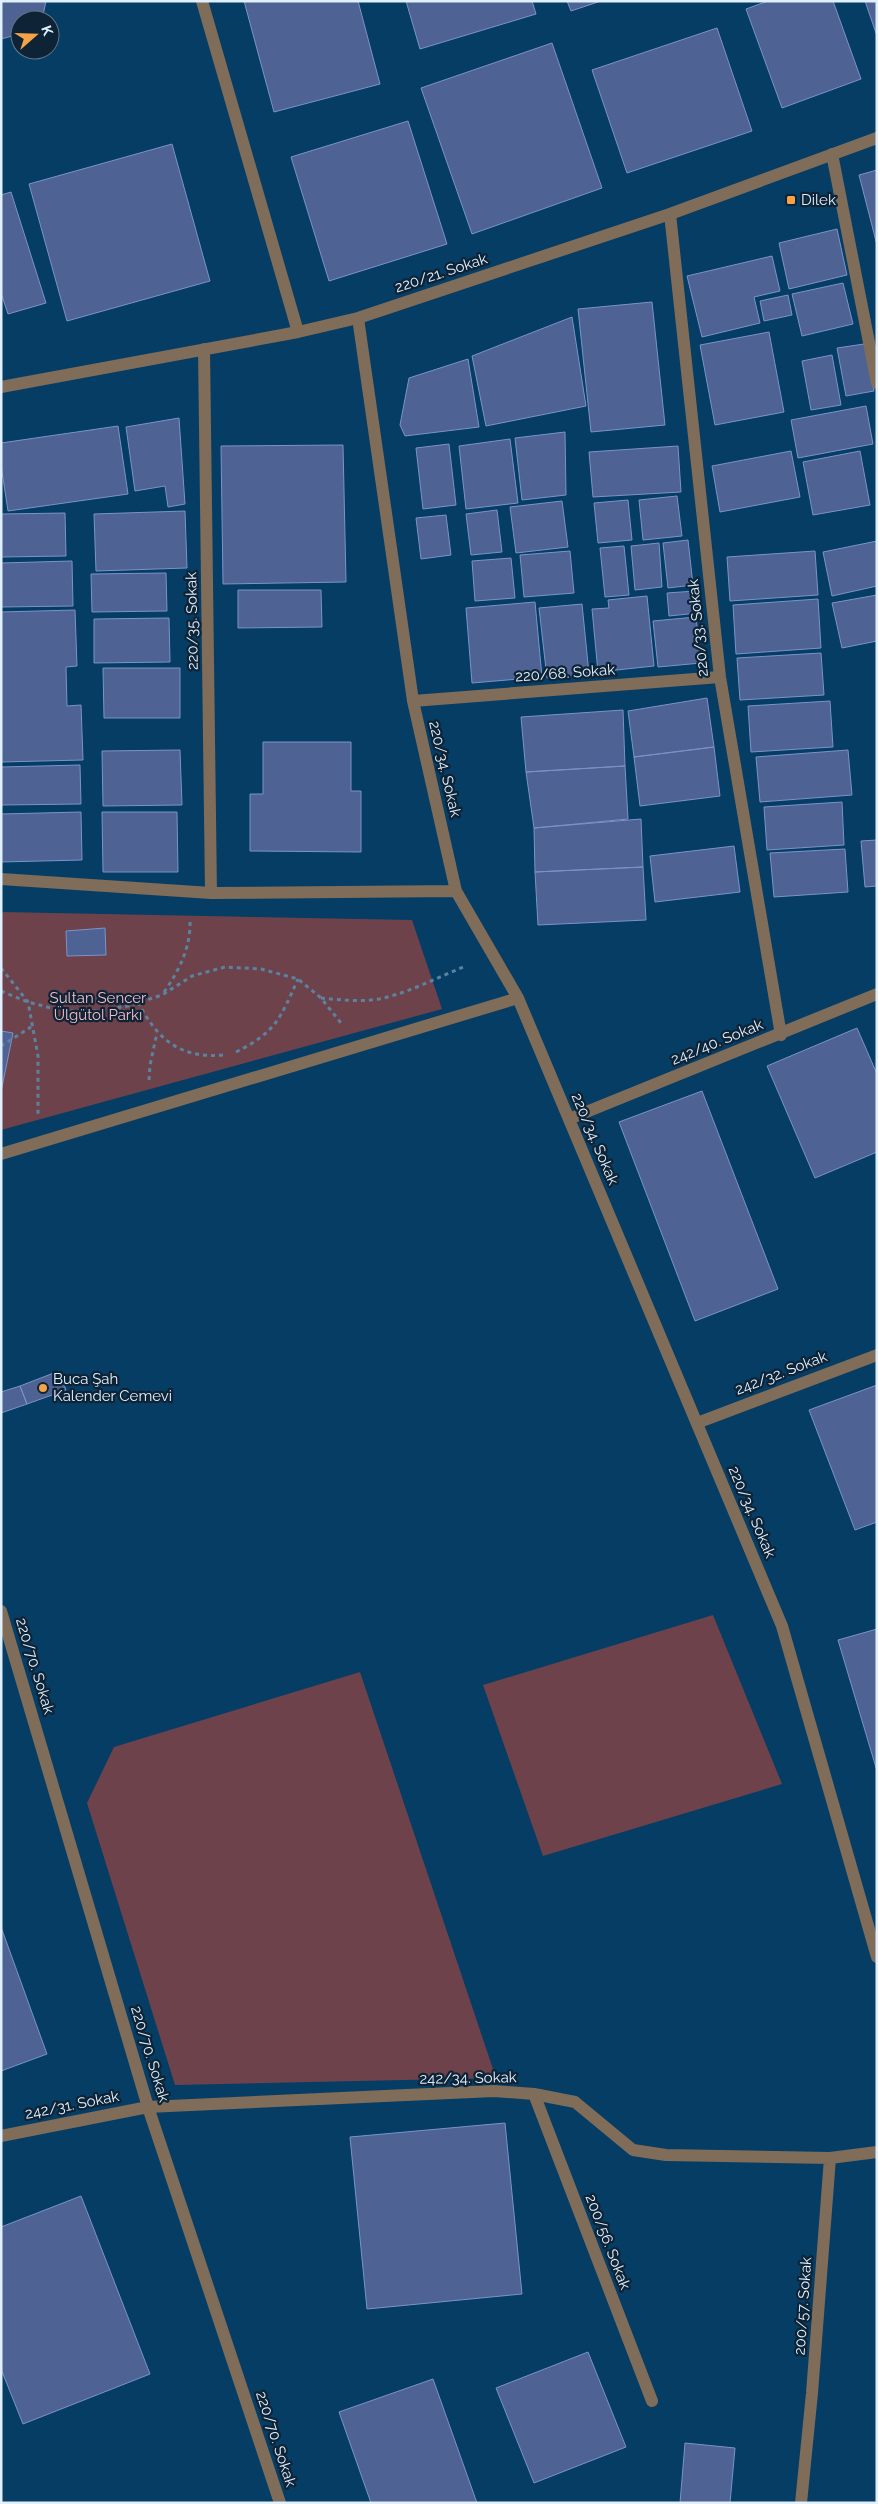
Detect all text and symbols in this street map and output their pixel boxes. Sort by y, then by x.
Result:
north arrow [10,10,60,60]
text: K [38,23,57,38]
place label: Dilek [801,191,836,209]
marker: Dilek [785,194,797,206]
street label: 220/21. Sokak [392,250,490,296]
street label: 220/35. Sokak [182,572,202,670]
street label: 220/33. Sokak [684,578,712,678]
street label: 220/68. Sokak [514,661,616,685]
street label: 220/34. Sokak [425,719,465,819]
park label: Sultan Sencer Ülgütol Parkı [50,989,147,1024]
street label: 242/40. Sokak [668,1015,766,1069]
street label: 220/34. Sokak [568,1090,623,1188]
street label: 242/32. Sokak [732,1347,830,1399]
place label: Buca Şah Kalender Cemevi [53,1370,172,1405]
marker: Buca Şah Kalender Cemevi [37,1382,49,1394]
street label: 220/34. Sokak [725,1463,780,1561]
street label: 220/70. Sokak [12,1616,58,1716]
street label: 220/70. Sokak [127,2004,173,2104]
street label: 242/34. Sokak [419,2068,517,2088]
street label: 242/31. Sokak [23,2087,121,2123]
street label: 200/56. Sokak [582,2192,634,2292]
street label: 200/57. Sokak [791,2256,815,2356]
street label: 220/70. Sokak [252,2389,300,2489]

